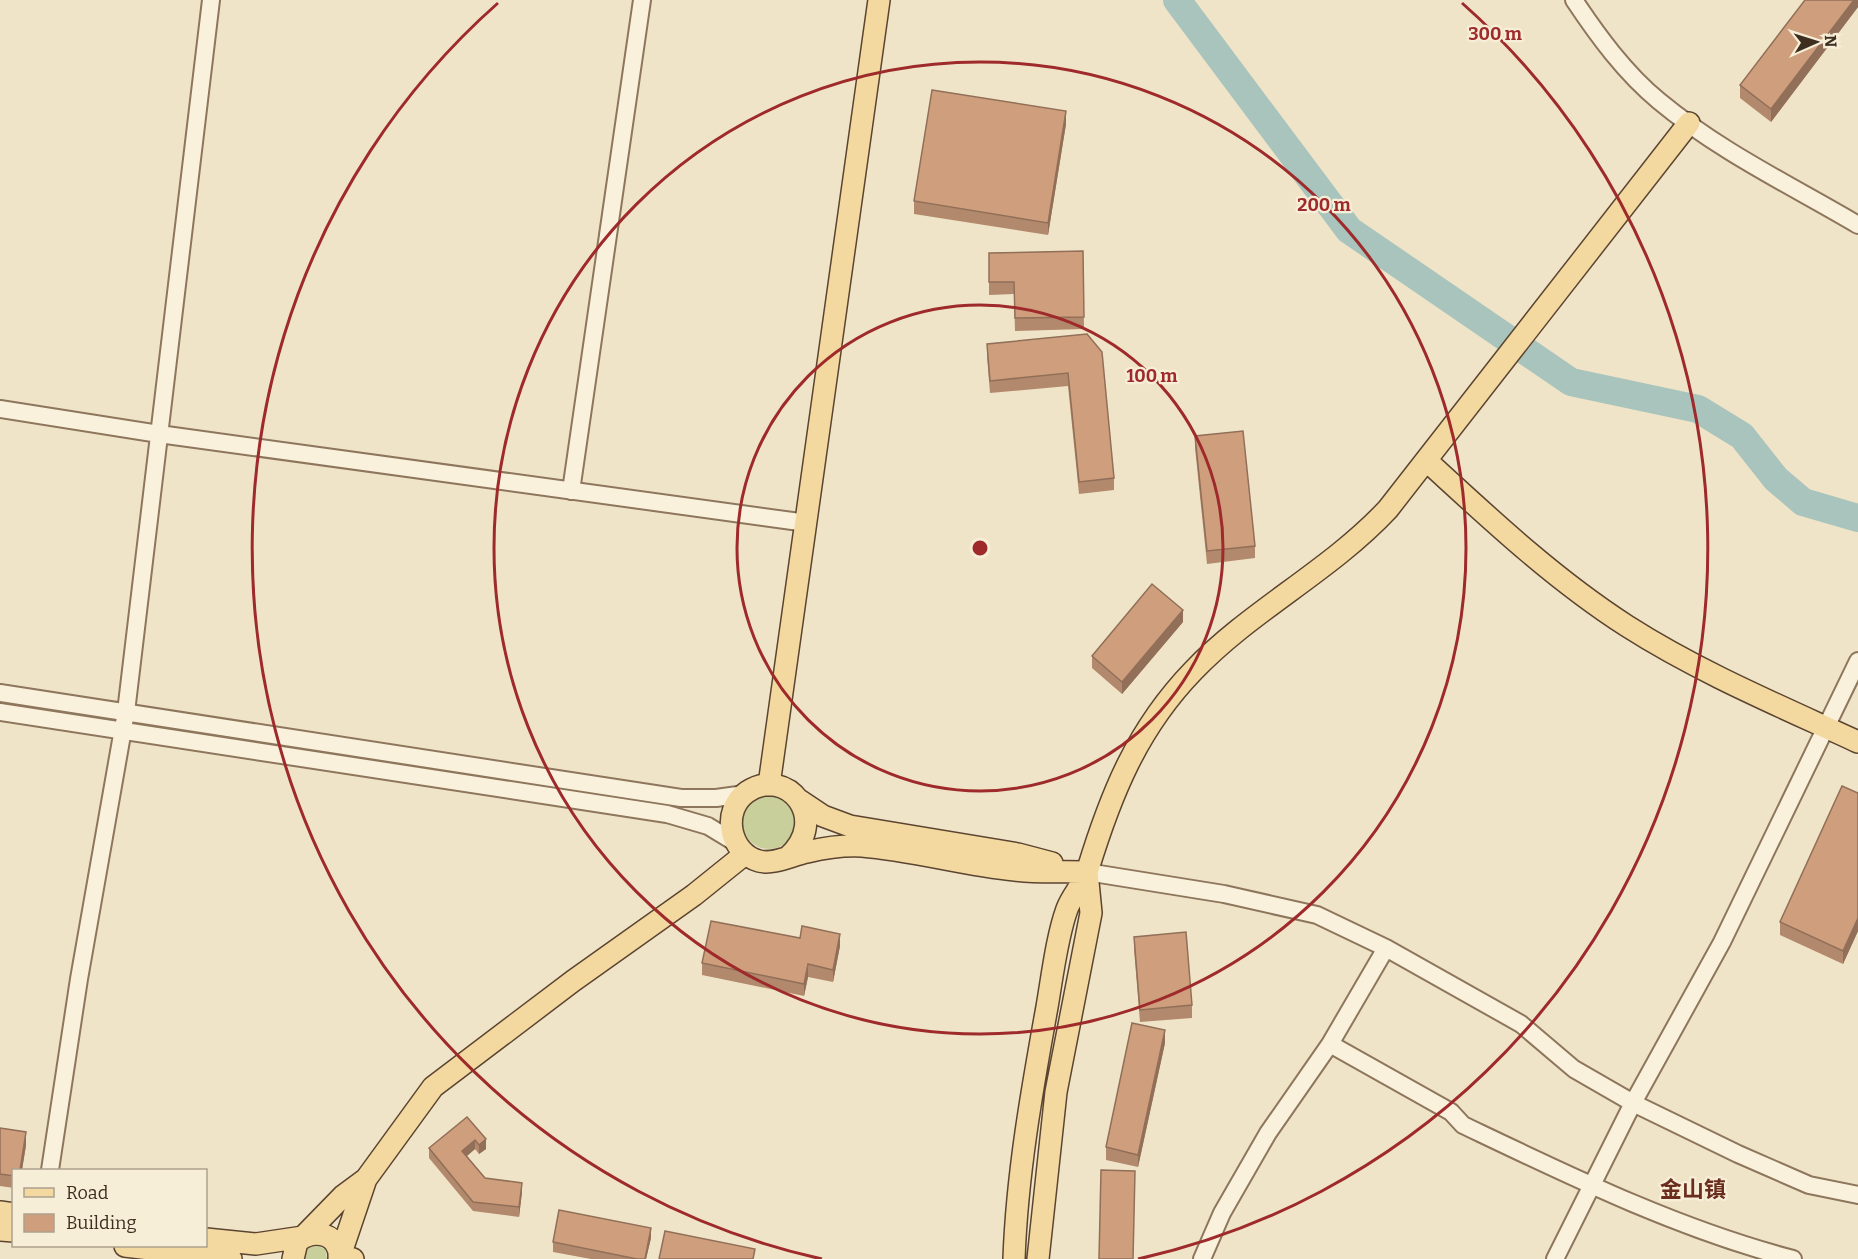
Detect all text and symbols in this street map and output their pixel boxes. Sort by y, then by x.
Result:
north arrow [1786,12,1846,72]
text: 300 m [1468,23,1522,45]
text: N [1821,35,1840,48]
text: 200 m [1297,194,1351,216]
text: 100 m [1126,365,1178,387]
centre of rings [970,538,990,558]
legend [12,1169,207,1247]
district label: 金山镇 [1660,1176,1726,1203]
text: Road [66,1182,109,1204]
text: Building [66,1212,137,1234]

